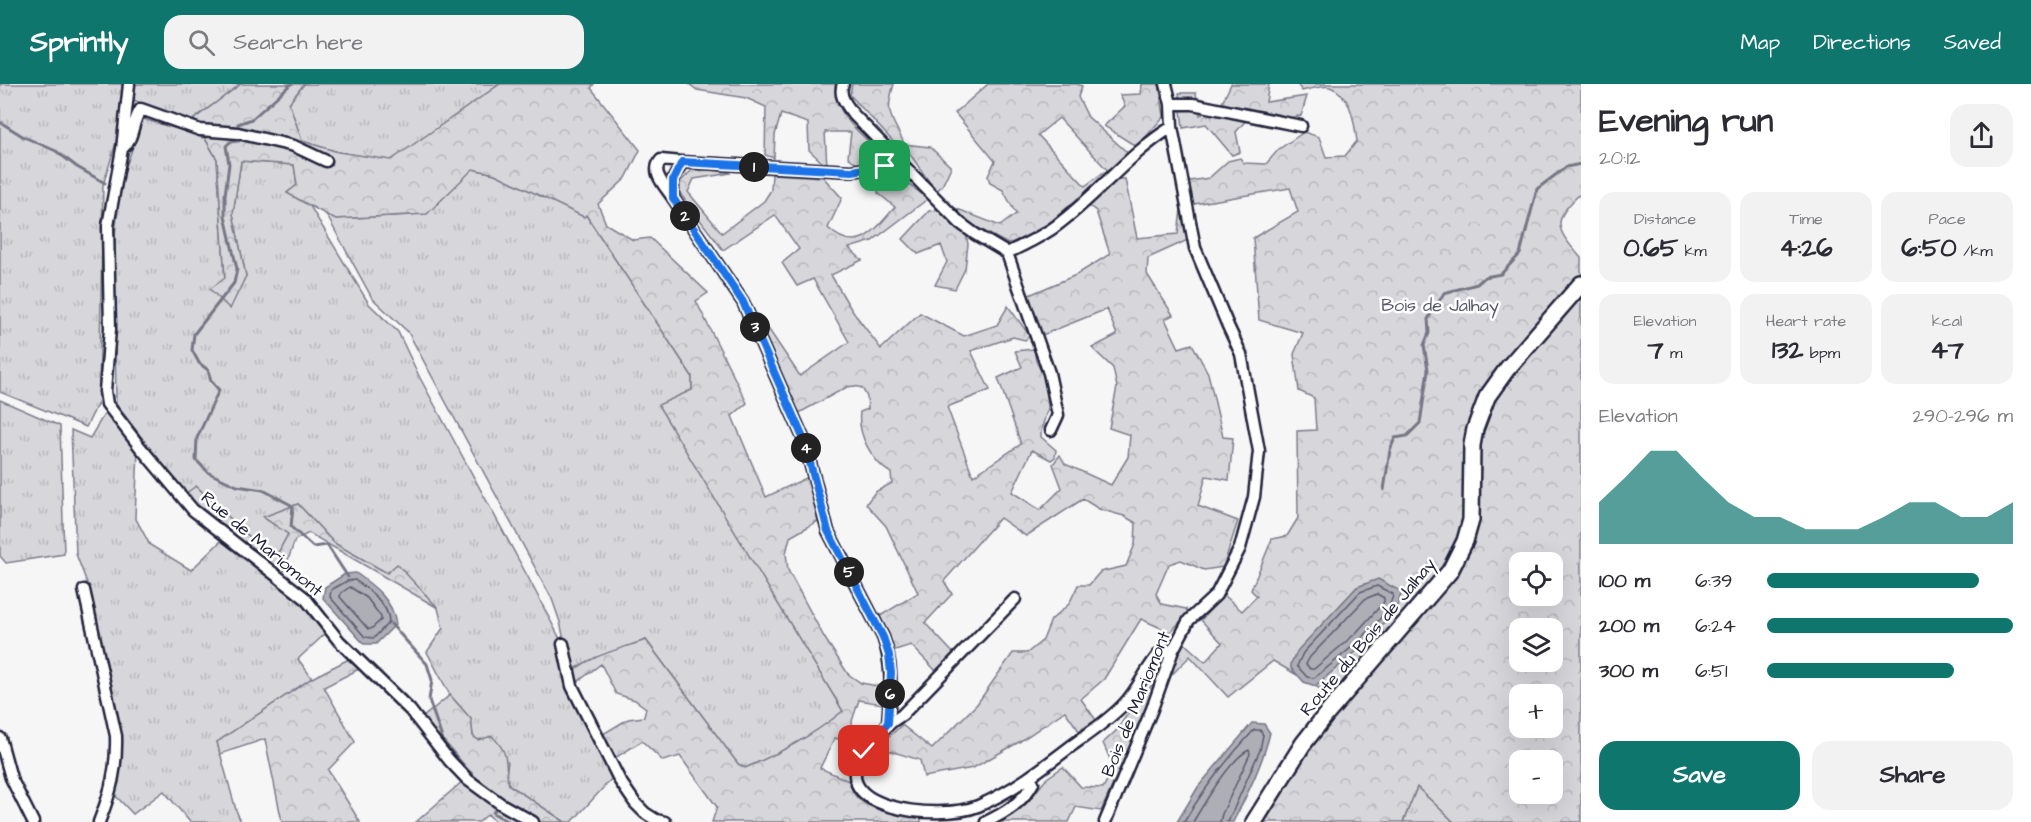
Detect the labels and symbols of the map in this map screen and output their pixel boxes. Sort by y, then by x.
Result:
pin [859,140,910,191]
pin: 1 [739,152,769,182]
pin: 2 [670,201,700,231]
park label: Bois de Jalhay [1381,293,1499,319]
pin: 3 [740,312,770,342]
pin: 4 [791,433,821,463]
street label: Rue de Mariomont [196,485,329,603]
street label: Route du Bois de Jalhay [1294,552,1443,722]
pin: 5 [834,557,864,587]
street label: Bois de Mariomont [1095,627,1177,781]
pin: 6 [875,679,905,709]
pin [838,725,889,776]

